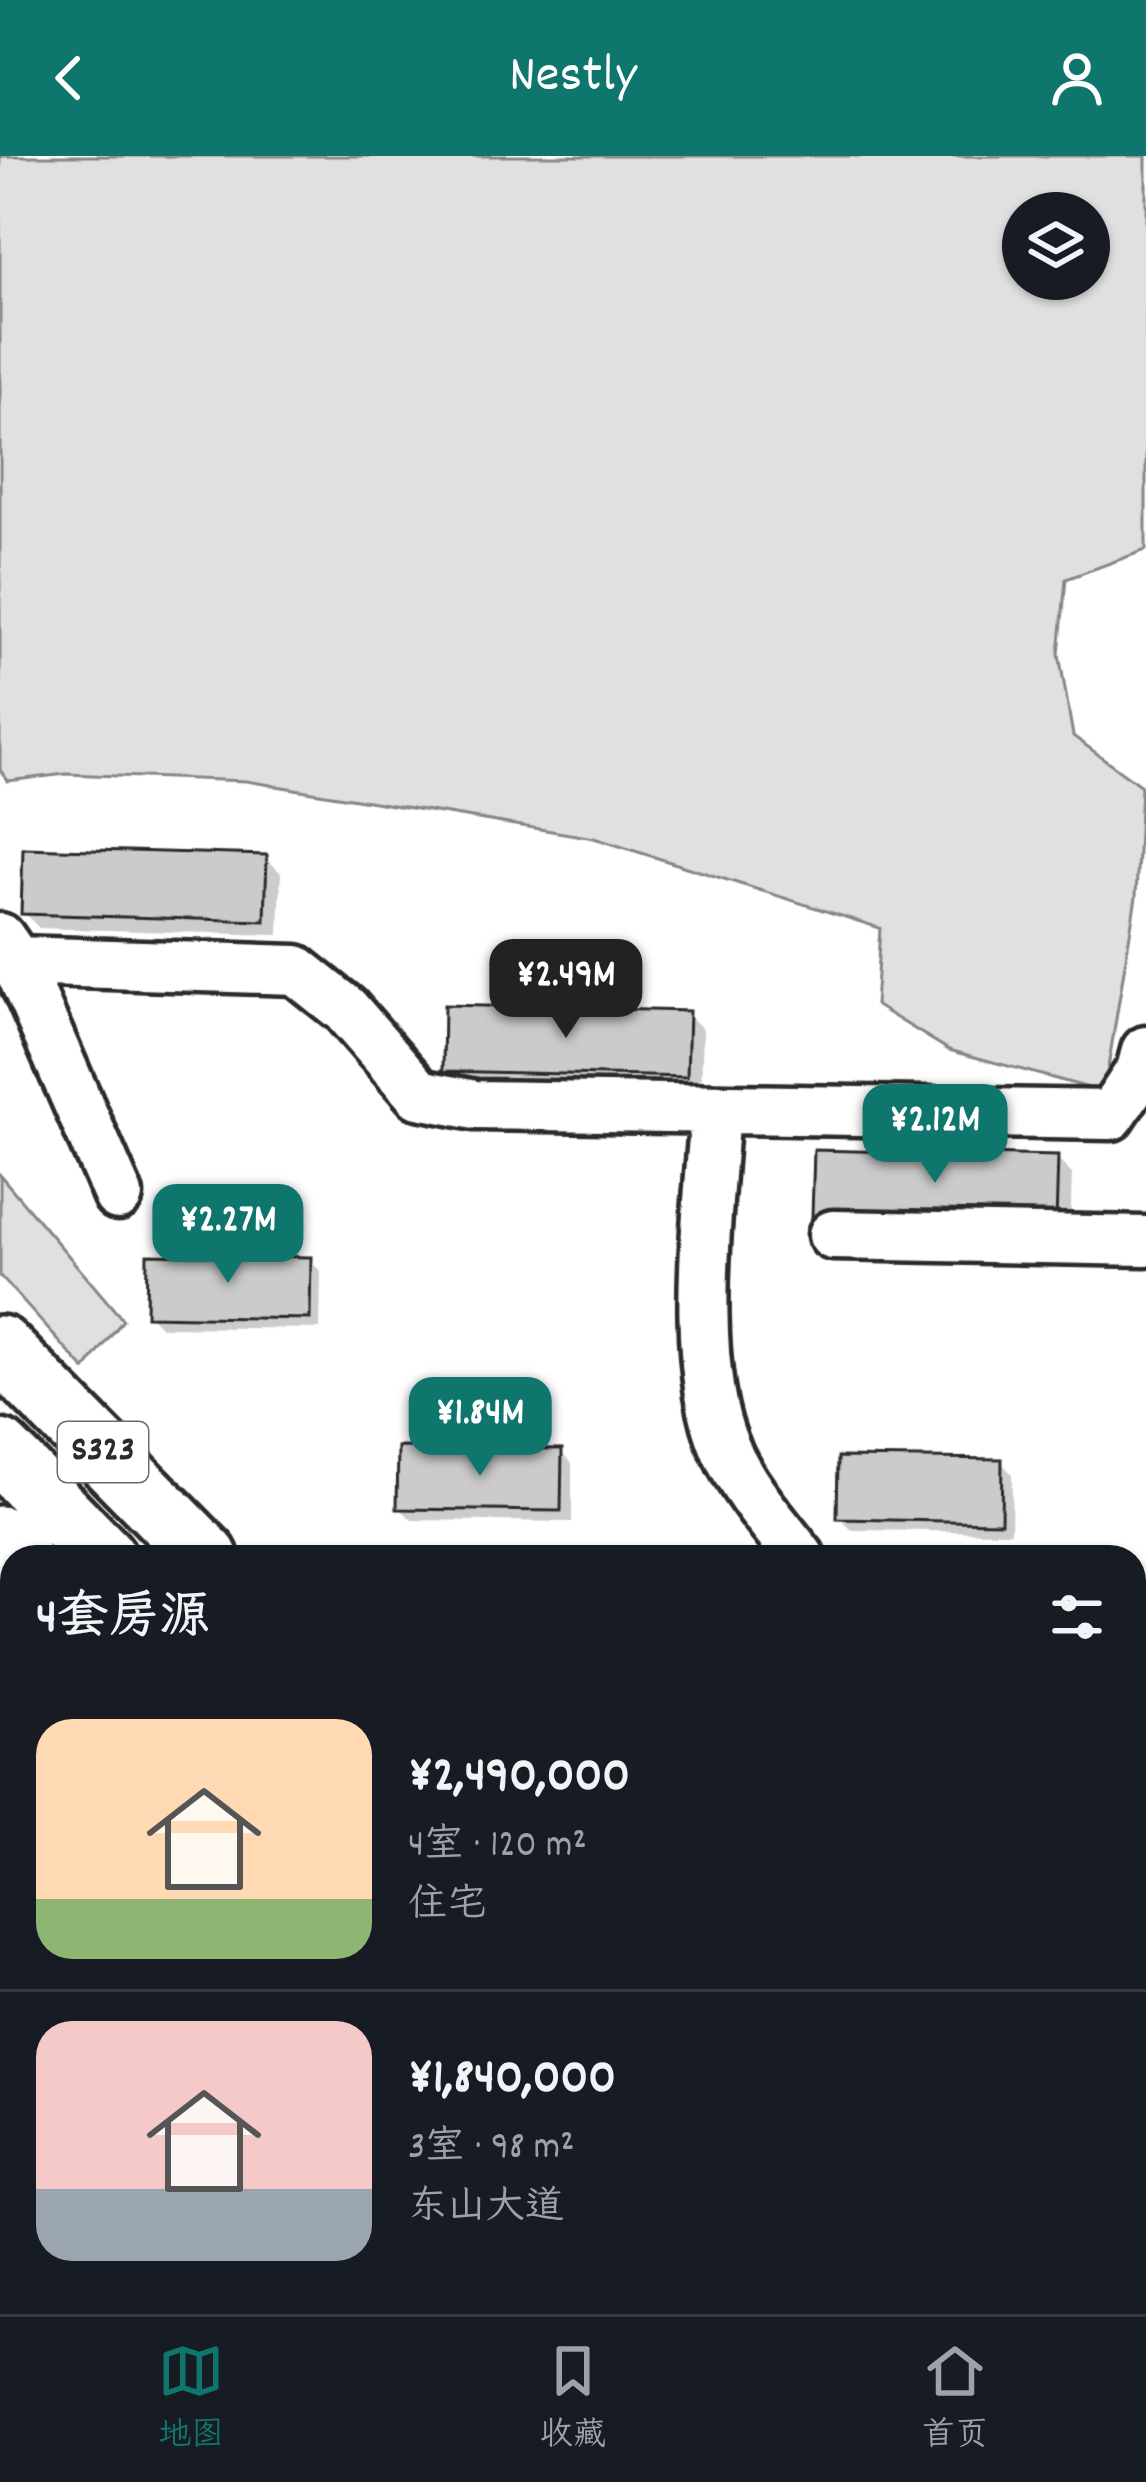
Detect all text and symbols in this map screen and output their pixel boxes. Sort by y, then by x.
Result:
text: Nestly [509,40,637,117]
icon: back [36,45,102,111]
icon: person [1044,45,1110,111]
map controls [1002,192,1110,300]
button: layers [1002,192,1110,300]
pin: ¥2.49M [468,939,664,1041]
text: ¥2.49M [516,950,616,1005]
pin: ¥2.12M [837,1084,1033,1186]
text: ¥2.12M [890,1095,980,1150]
pin: ¥2.27M [130,1184,326,1286]
text: ¥2.27M [179,1195,277,1250]
pin: ¥1.84M [382,1377,578,1479]
text: ¥1.84M [436,1388,524,1443]
road number: S323 [58,1422,148,1482]
icon: filters [1044,1584,1110,1650]
text: 4套房源 [36,1585,210,1657]
text: ¥2,490,000 [408,1743,630,1815]
icon: home [132,1767,276,1911]
text: 4室 · 120 m² [408,1820,587,1875]
text: 住宅 [408,1880,486,1935]
text: ¥1,840,000 [408,2045,616,2117]
icon: home [132,2069,276,2213]
text: 3室 · 98 m² [408,2122,575,2177]
text: 东山大道 [408,2182,564,2237]
tab: 地图 [158,2338,224,2461]
tab: 收藏 [540,2338,606,2461]
tab: 首页 [922,2338,988,2461]

